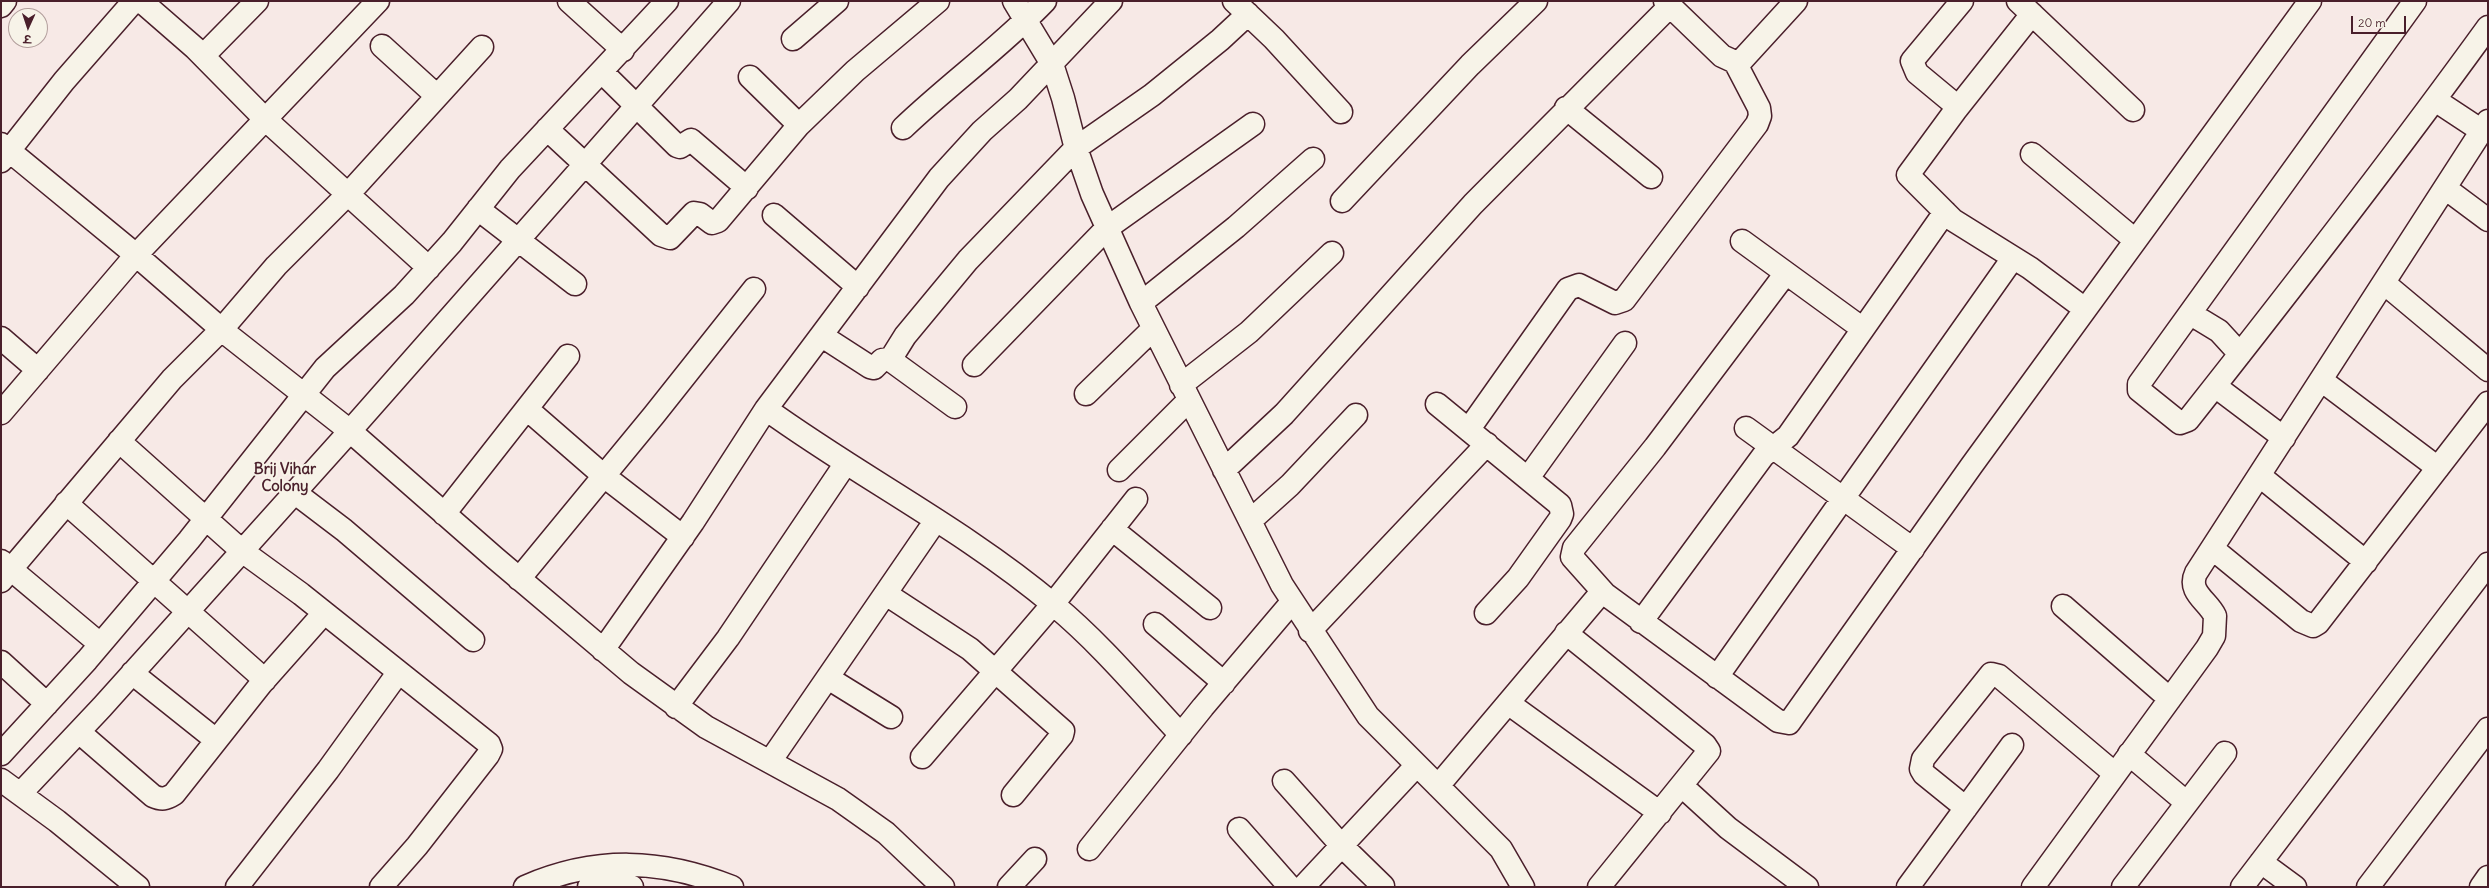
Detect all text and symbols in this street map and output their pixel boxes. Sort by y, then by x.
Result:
north arrow [8,8,48,48]
scale bar [2353,8,2408,34]
text: 20 m [2358,15,2386,30]
text: उ [23,32,31,46]
district label: Brij Vihar Colony [254,461,316,496]

